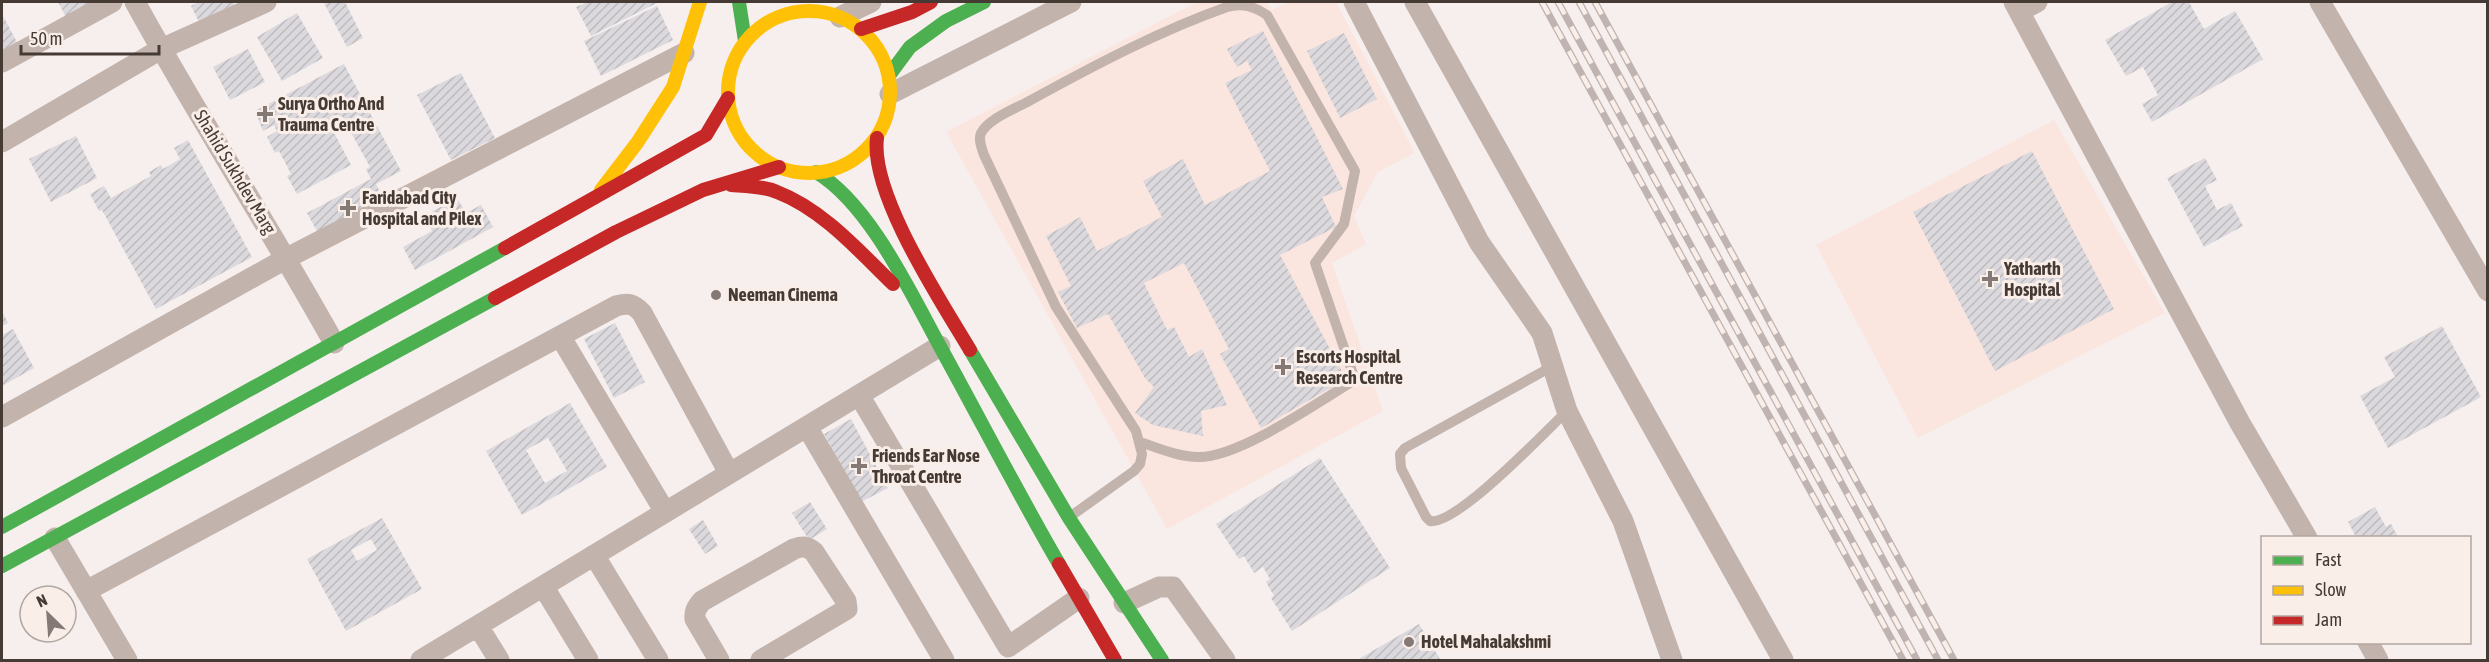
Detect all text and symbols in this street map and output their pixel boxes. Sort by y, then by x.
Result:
scale bar [21,18,159,56]
text: 50 m [30,28,62,49]
place label: Surya Ortho And Trauma Centre [278,93,384,135]
marker: Surya Ortho And Trauma Centre [256,105,274,123]
street label: Shahid Sukhdev Marg [190,106,281,238]
place label: Faridabad City Hospital and Pilex [362,187,482,229]
marker: Faridabad City Hospital and Pilex [339,199,357,217]
place label: Yatharth Hospital [2003,258,2061,300]
marker: Yatharth Hospital [1981,270,1999,288]
place label: Neeman Cinema [728,284,838,305]
marker: Neeman Cinema [709,288,723,302]
place label: Escorts Hospital Research Centre [1296,346,1403,388]
marker: Escorts Hospital Research Centre [1274,358,1292,376]
place label: Friends Ear Nose Throat Centre [872,445,980,487]
marker: Friends Ear Nose Throat Centre [850,457,868,475]
legend [2261,536,2471,644]
text: Fast [2315,549,2342,570]
text: Slow [2315,579,2346,600]
north arrow [18,584,78,644]
text: N [34,590,50,611]
text: Jam [2315,609,2342,630]
place label: Hotel Mahalakshmi [1421,631,1551,652]
marker: Hotel Mahalakshmi [1402,635,1416,649]

